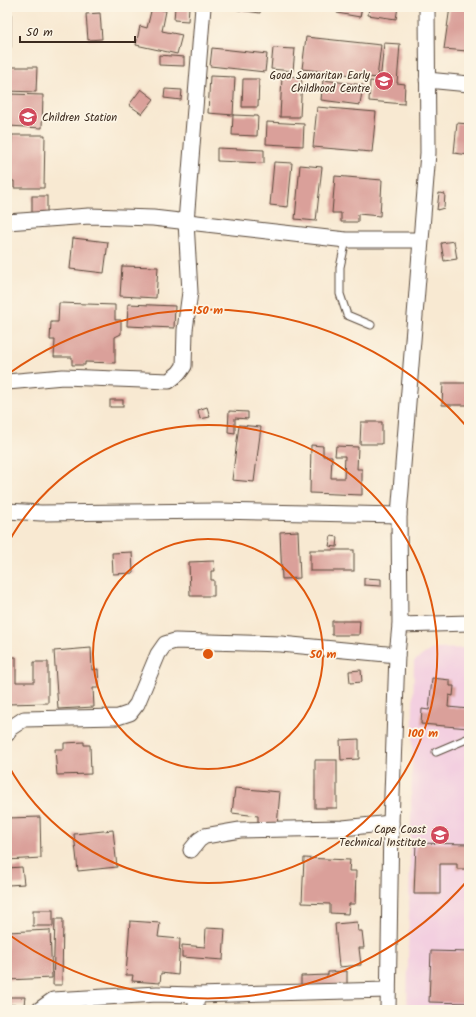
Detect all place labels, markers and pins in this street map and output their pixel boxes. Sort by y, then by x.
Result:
place label: Good Samaritan Early Childhood Centre [269,67,371,98]
school or university icon: Good Samaritan Early Childhood Centre [373,70,395,92]
school or university icon: Children Station [17,106,39,128]
place label: Children Station [42,109,117,127]
centre of rings [201,647,215,661]
place label: Cape Coast Technical Institute [339,821,427,852]
school or university icon: Cape Coast Technical Institute [429,824,451,846]

